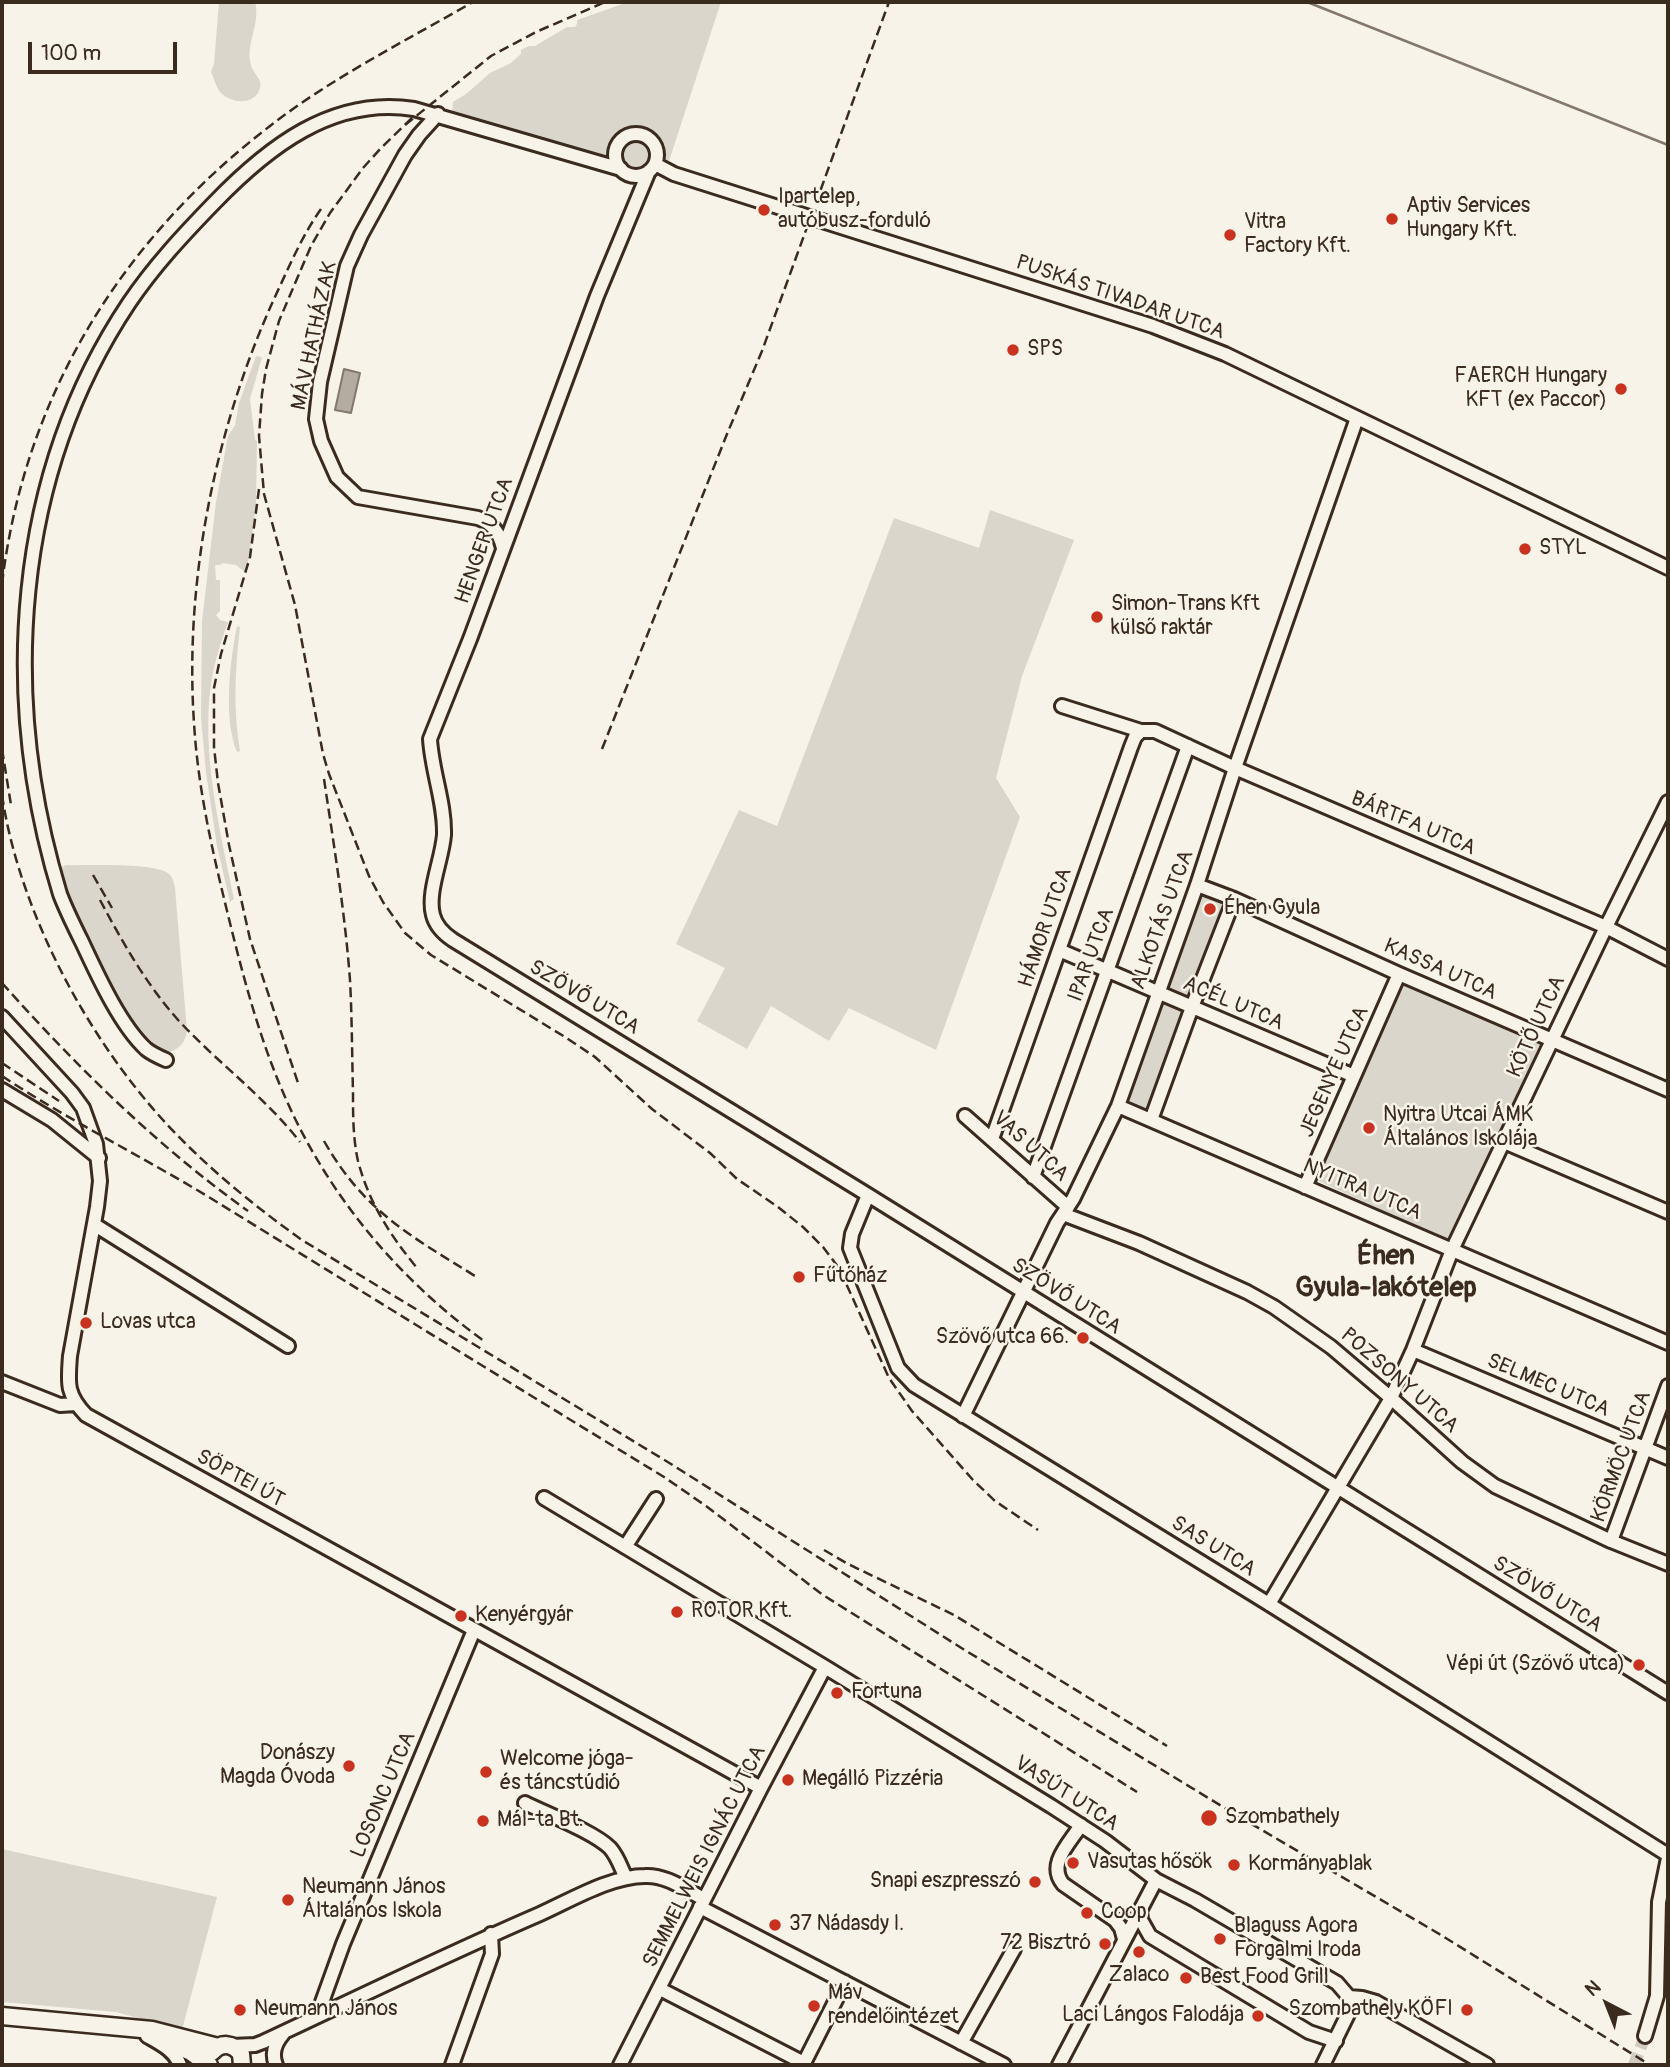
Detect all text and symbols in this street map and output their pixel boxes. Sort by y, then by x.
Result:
scale bar [32,28,180,72]
text: 100 m [41,40,101,67]
place label: Ipartelep, autóbusz-forduló [778,185,931,235]
place label: Aptiv Services Hungary Kft. [1406,194,1530,244]
marker: Ipartelep, autóbusz-forduló [756,202,772,218]
place label: Vitra Factory Kft. [1244,210,1351,260]
marker: Aptiv Services Hungary Kft. [1384,211,1400,227]
marker: Vitra Factory Kft. [1222,227,1238,243]
street label: PUSKÁS TIVADAR UTCA [1012,250,1228,346]
street label: MÁV HATHÁZAK [287,259,343,413]
place label: SPS [1027,337,1063,363]
marker: SPS [1005,342,1021,358]
place label: FAERCH Hungary KFT (ex Paccor) [1454,364,1607,414]
marker: FAERCH Hungary KFT (ex Paccor) [1613,381,1629,397]
street label: HENGER UTCA [450,474,520,608]
place label: STYL [1539,536,1587,562]
marker: STYL [1517,541,1533,557]
place label: Simon-Trans Kft külső raktár [1111,592,1260,642]
marker: Simon-Trans Kft külső raktár [1089,609,1105,625]
street label: BÁRTFA UTCA [1347,786,1479,862]
street label: ALKOTÁS UTCA [1126,847,1200,993]
street label: HÁMOR UTCA [1014,865,1078,991]
place label: Éhen Gyula [1224,896,1320,922]
marker: Éhen Gyula [1202,901,1218,917]
street label: IPAR UTCA [1063,905,1121,1005]
street label: KASSA UTCA [1380,934,1500,1006]
street label: SZÖVŐ UTCA [524,955,644,1041]
street label: ACÉL UTCA [1179,972,1287,1036]
street label: KÖTŐ UTCA [1502,972,1572,1082]
street label: JEGENYE UTCA [1295,1003,1375,1141]
place label: Nyitra Utcai ÁMK Általános Iskolája [1383,1103,1537,1153]
street label: VAS UTCA [987,1106,1073,1188]
marker: Nyitra Utcai ÁMK Általános Iskolája [1361,1120,1377,1136]
street label: NYITRA UTCA [1299,1154,1425,1226]
district label: Éhen Gyula-lakótelep [1295,1240,1477,1306]
street label: SZÖVŐ UTCA [1007,1253,1125,1341]
place label: Fűtőház [813,1264,887,1290]
marker: Fűtőház [791,1269,807,1285]
place label: Lovas utca [100,1310,196,1336]
marker: Lovas utca [78,1315,94,1331]
street label: POZSONY UTCA [1335,1323,1463,1439]
place label: Szövő utca 66. [936,1325,1069,1351]
marker: Szövő utca 66. [1075,1330,1091,1346]
street label: SELMEC UTCA [1483,1349,1613,1423]
street label: KÖRMÖC UTCA [1587,1388,1657,1526]
street label: SÖPTEI ÚT [192,1445,288,1513]
street label: SAS UTCA [1166,1511,1260,1583]
street label: SZÖVŐ UTCA [1488,1551,1606,1639]
place label: ROTOR Kft. [691,1599,792,1625]
place label: Kenyérgyár [475,1603,574,1629]
marker: ROTOR Kft. [669,1604,685,1620]
marker: Kenyérgyár [453,1608,469,1624]
place label: Vépi út (Szövő utca) [1445,1652,1625,1678]
marker: Vépi út (Szövő utca) [1631,1657,1647,1673]
place label: Fortuna [851,1680,922,1706]
marker: Fortuna [829,1685,845,1701]
street label: LOSONC UTCA [346,1728,422,1862]
place label: Donászy Magda Óvoda [220,1741,335,1791]
street label: SEMMELWEIS IGNÁC UTCA [638,1742,772,1972]
place label: Welcome jóga- és táncstúdió [500,1747,634,1797]
street label: VASÚT UTCA [1009,1751,1123,1837]
marker: Donászy Magda Óvoda [341,1758,357,1774]
marker: Welcome jóga- és táncstúdió [478,1764,494,1780]
place label: Megálló Pizzéria [802,1767,943,1793]
marker: Megálló Pizzéria [780,1772,796,1788]
place label: Szombathely [1225,1805,1340,1831]
place label: Mál-ta Bt. [497,1808,584,1834]
marker: Szombathely [1199,1808,1219,1828]
marker: Mál-ta Bt. [475,1813,491,1829]
place label: Vasutas hősök [1087,1850,1212,1876]
place label: Kormányablak [1248,1852,1372,1878]
marker: Vasutas hősök [1065,1855,1081,1871]
marker: Kormányablak [1226,1857,1242,1873]
place label: Snapi eszpresszó [870,1869,1021,1895]
marker: Snapi eszpresszó [1027,1874,1043,1890]
place label: Neumann János Általános Iskola [302,1875,445,1925]
marker: Neumann János Általános Iskola [280,1892,296,1908]
place label: Coop [1101,1900,1147,1926]
marker: Coop [1079,1905,1095,1921]
place label: 37 Nádasdy I. [789,1912,904,1938]
place label: Blaguss Agora Forgalmi Iroda [1234,1914,1361,1964]
marker: 37 Nádasdy I. [767,1917,783,1933]
place label: 72 Bisztró [1000,1931,1091,1957]
marker: Blaguss Agora Forgalmi Iroda [1212,1931,1228,1947]
marker: 72 Bisztró [1097,1936,1113,1952]
marker: Zalaco [1131,1944,1147,1960]
place label: Zalaco [1109,1963,1169,1989]
place label: Best Food Grill [1200,1965,1329,1991]
north arrow [1572,1969,1642,2039]
marker: Best Food Grill [1178,1970,1194,1986]
text: N [1580,1975,1606,2002]
place label: Máv rendelőintézet [828,1981,959,2031]
place label: Neumann János [254,1997,397,2023]
place label: Szombathely KÖFI [1288,1997,1453,2023]
marker: Máv rendelőintézet [806,1998,822,2014]
marker: Neumann János [232,2002,248,2018]
marker: Szombathely KÖFI [1459,2002,1475,2018]
place label: Laci Lángos Falodája [1062,2003,1244,2029]
marker: Laci Lángos Falodája [1250,2008,1266,2024]

